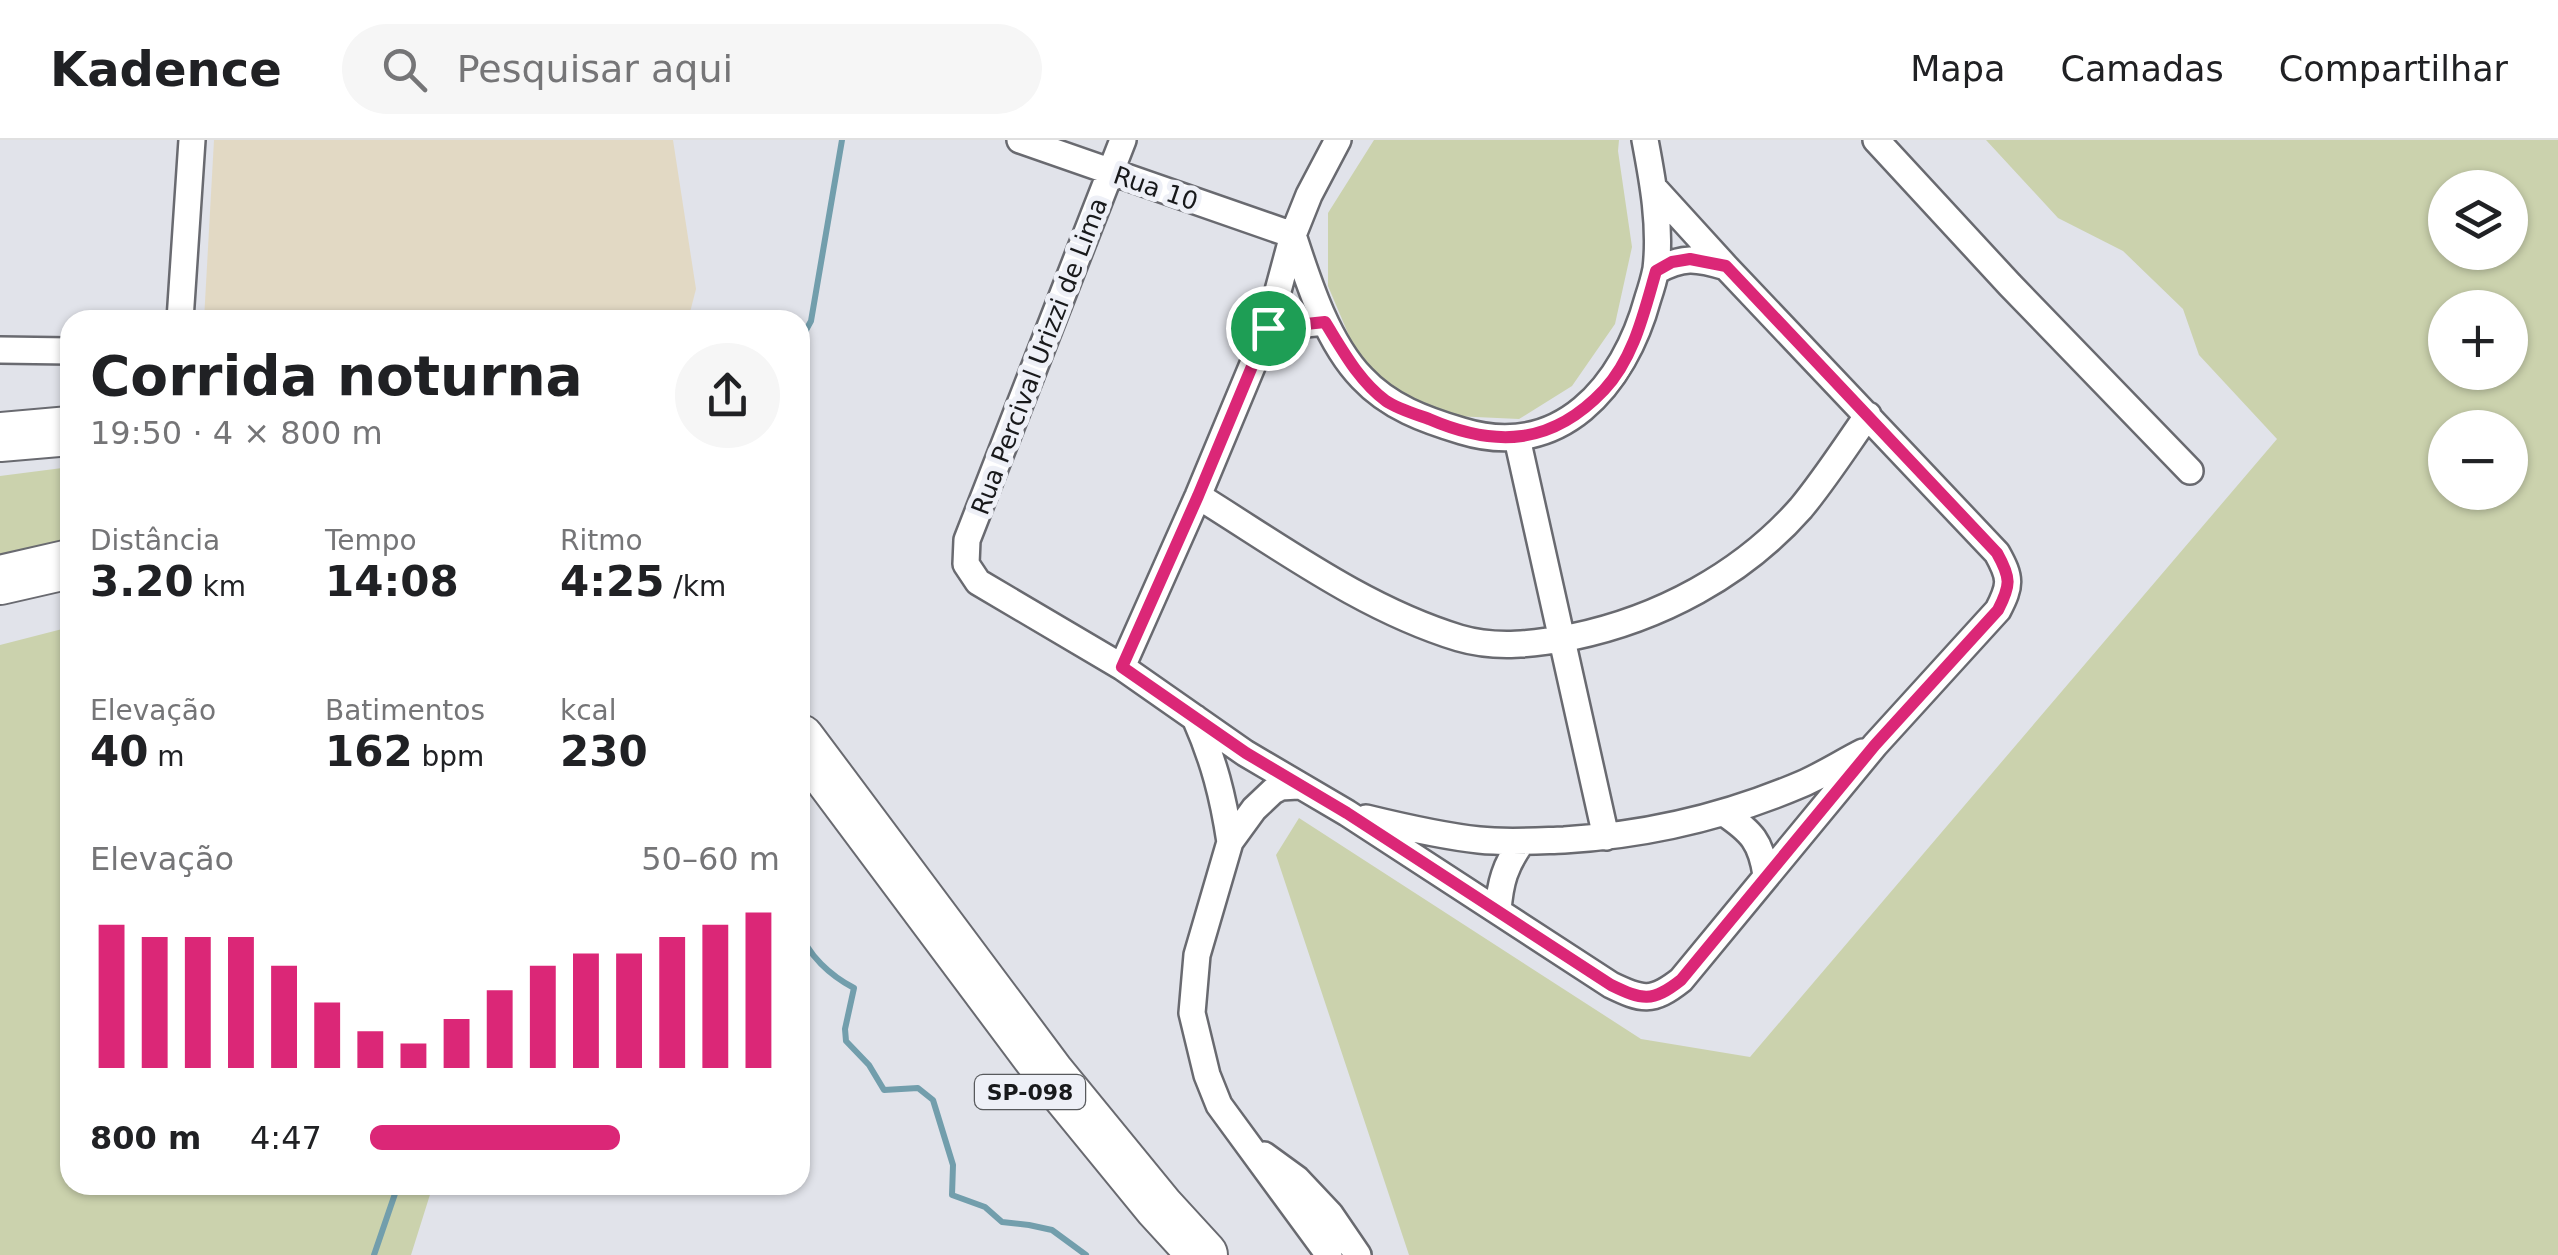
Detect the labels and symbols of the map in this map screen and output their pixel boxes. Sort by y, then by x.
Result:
street label: Rua 10 [1110,161,1202,216]
street label: Rua Percival Urizzi de Lima [966,194,1113,519]
pin [1226,286,1311,371]
road number: SP-098 [975,1075,1085,1109]

